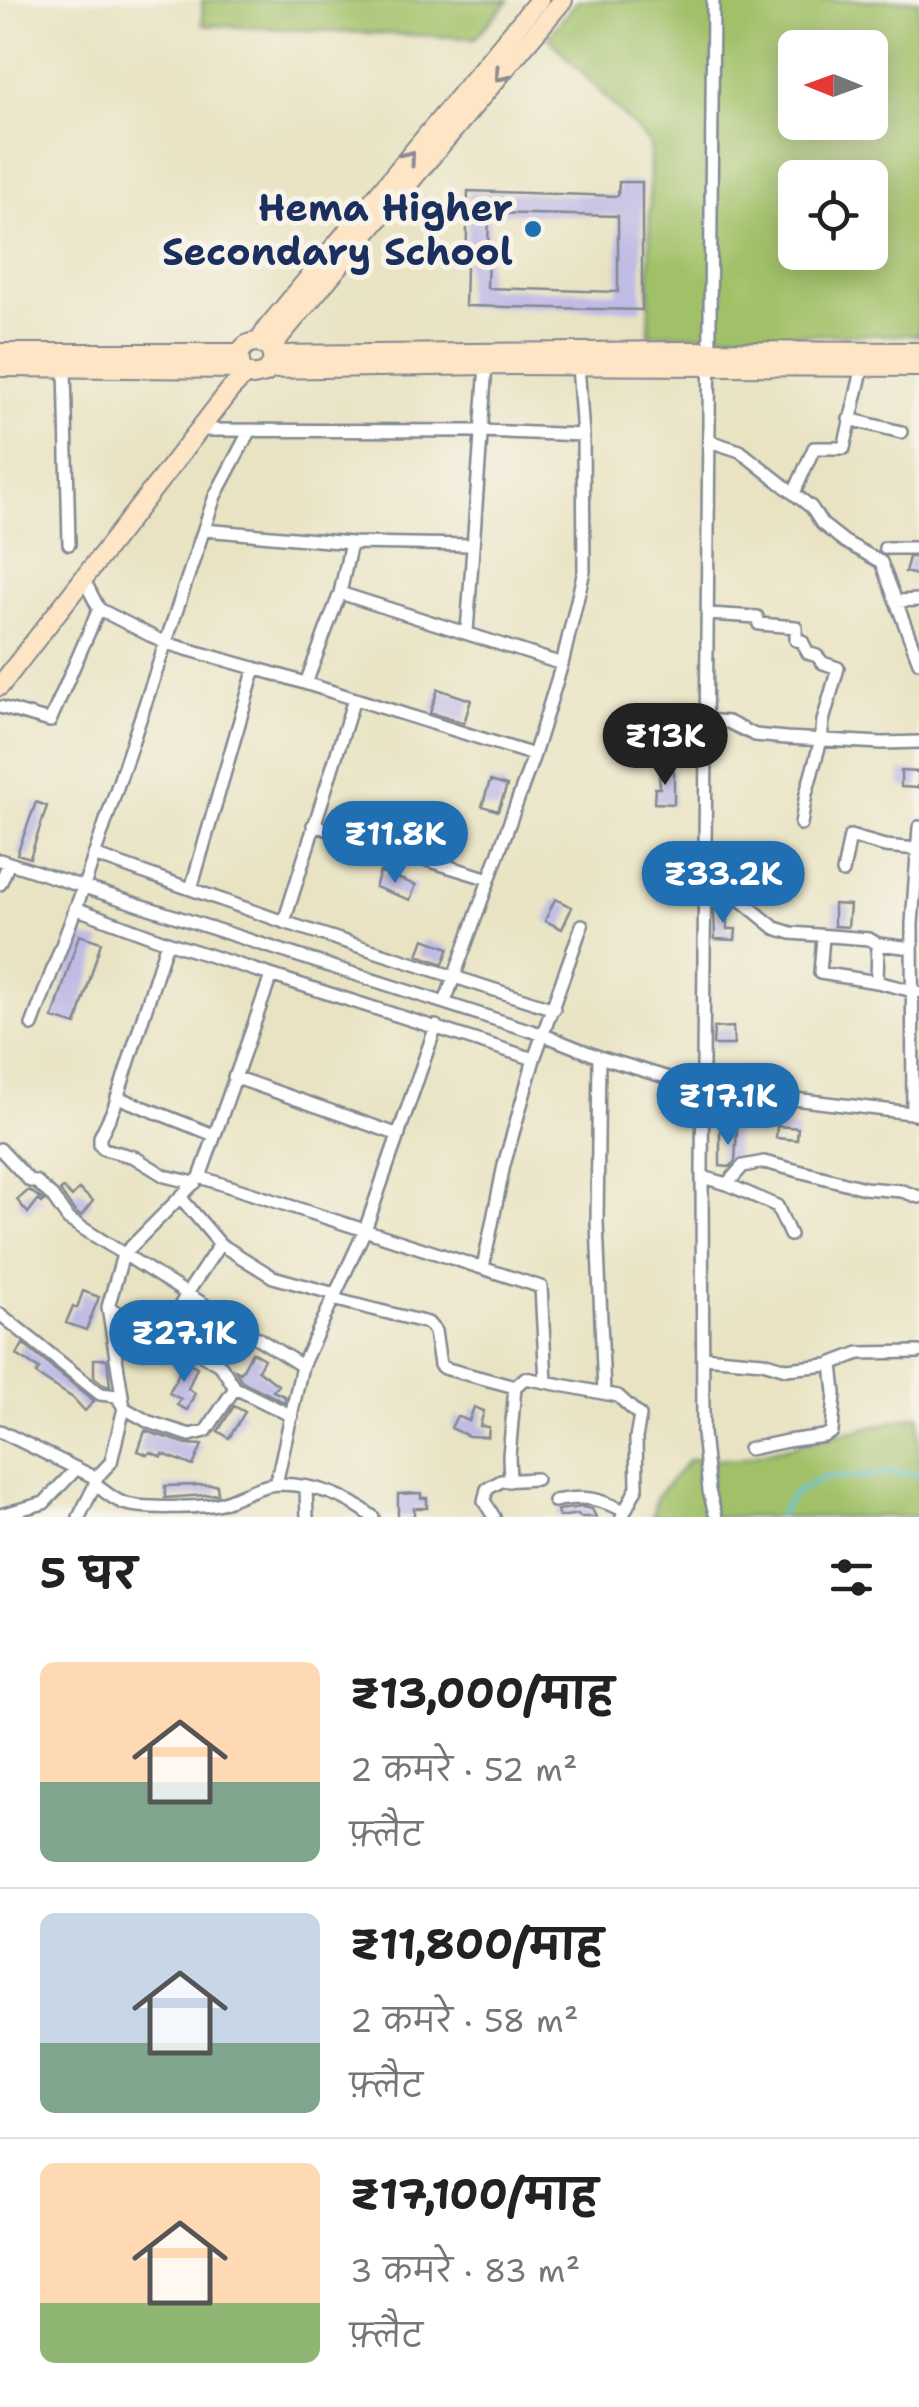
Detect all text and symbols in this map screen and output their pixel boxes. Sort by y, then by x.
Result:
north arrow [778,30,888,140]
map controls [778,30,888,270]
one-way arrow [494,63,512,81]
one-way arrow [397,151,415,169]
button: locate [778,160,888,270]
place label: Hema Higher Secondary School [162,182,513,277]
marker: Hema Higher Secondary School [522,218,544,240]
pin: ₹13K [606,703,724,788]
text: ₹13K [625,714,705,757]
pin: ₹11.8K [314,801,476,886]
text: ₹11.8K [344,812,446,855]
pin: ₹33.2K [642,841,804,926]
text: ₹33.2K [664,852,782,895]
pin: ₹17.1K [647,1063,809,1148]
text: ₹17.1K [679,1074,777,1117]
pin: ₹27.1K [103,1300,265,1385]
text: ₹27.1K [131,1311,237,1354]
text: 5 घर [40,1545,137,1601]
icon: filters [824,1550,879,1605]
text: ₹13,000/माह [350,1665,614,1721]
icon: home [120,1702,240,1822]
text: 2 कमरे · 52 m² [350,1748,577,1791]
text: फ़्लैट [350,1813,423,1856]
text: ₹11,800/माह [350,1916,603,1972]
icon: home [120,1953,240,2073]
text: 2 कमरे · 58 m² [350,1999,578,2042]
text: फ़्लैट [350,2064,423,2107]
text: ₹17,100/माह [350,2166,598,2222]
icon: home [120,2203,240,2323]
text: 3 कमरे · 83 m² [350,2249,580,2292]
text: फ़्लैट [350,2314,423,2357]

